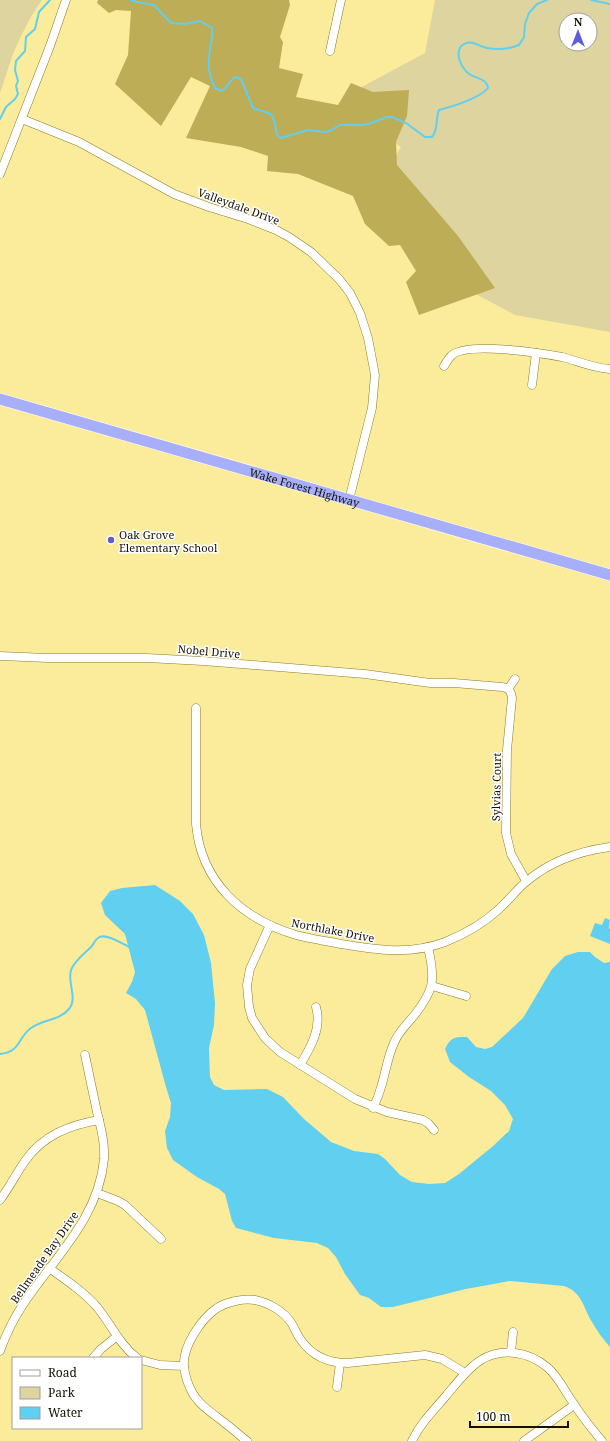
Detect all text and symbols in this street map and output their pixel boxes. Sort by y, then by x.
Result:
north arrow [558,12,598,52]
text: N [574,14,583,29]
street label: Valleydale Drive [196,184,282,228]
street label: Wake Forest Highway [248,464,362,510]
place label: Oak Grove Elementary School [119,527,218,555]
marker: Oak Grove Elementary School [106,535,116,545]
street label: Nobel Drive [177,641,241,661]
street label: Sylvias Court [488,753,504,821]
street label: Northlake Drive [290,915,376,945]
street label: Bellmeade Bay Drive [7,1208,81,1306]
legend [12,1357,142,1429]
text: Road [48,1364,78,1381]
text: Park [48,1384,76,1401]
scale bar [470,1403,568,1429]
text: Water [48,1404,83,1421]
text: 100 m [476,1408,511,1425]

